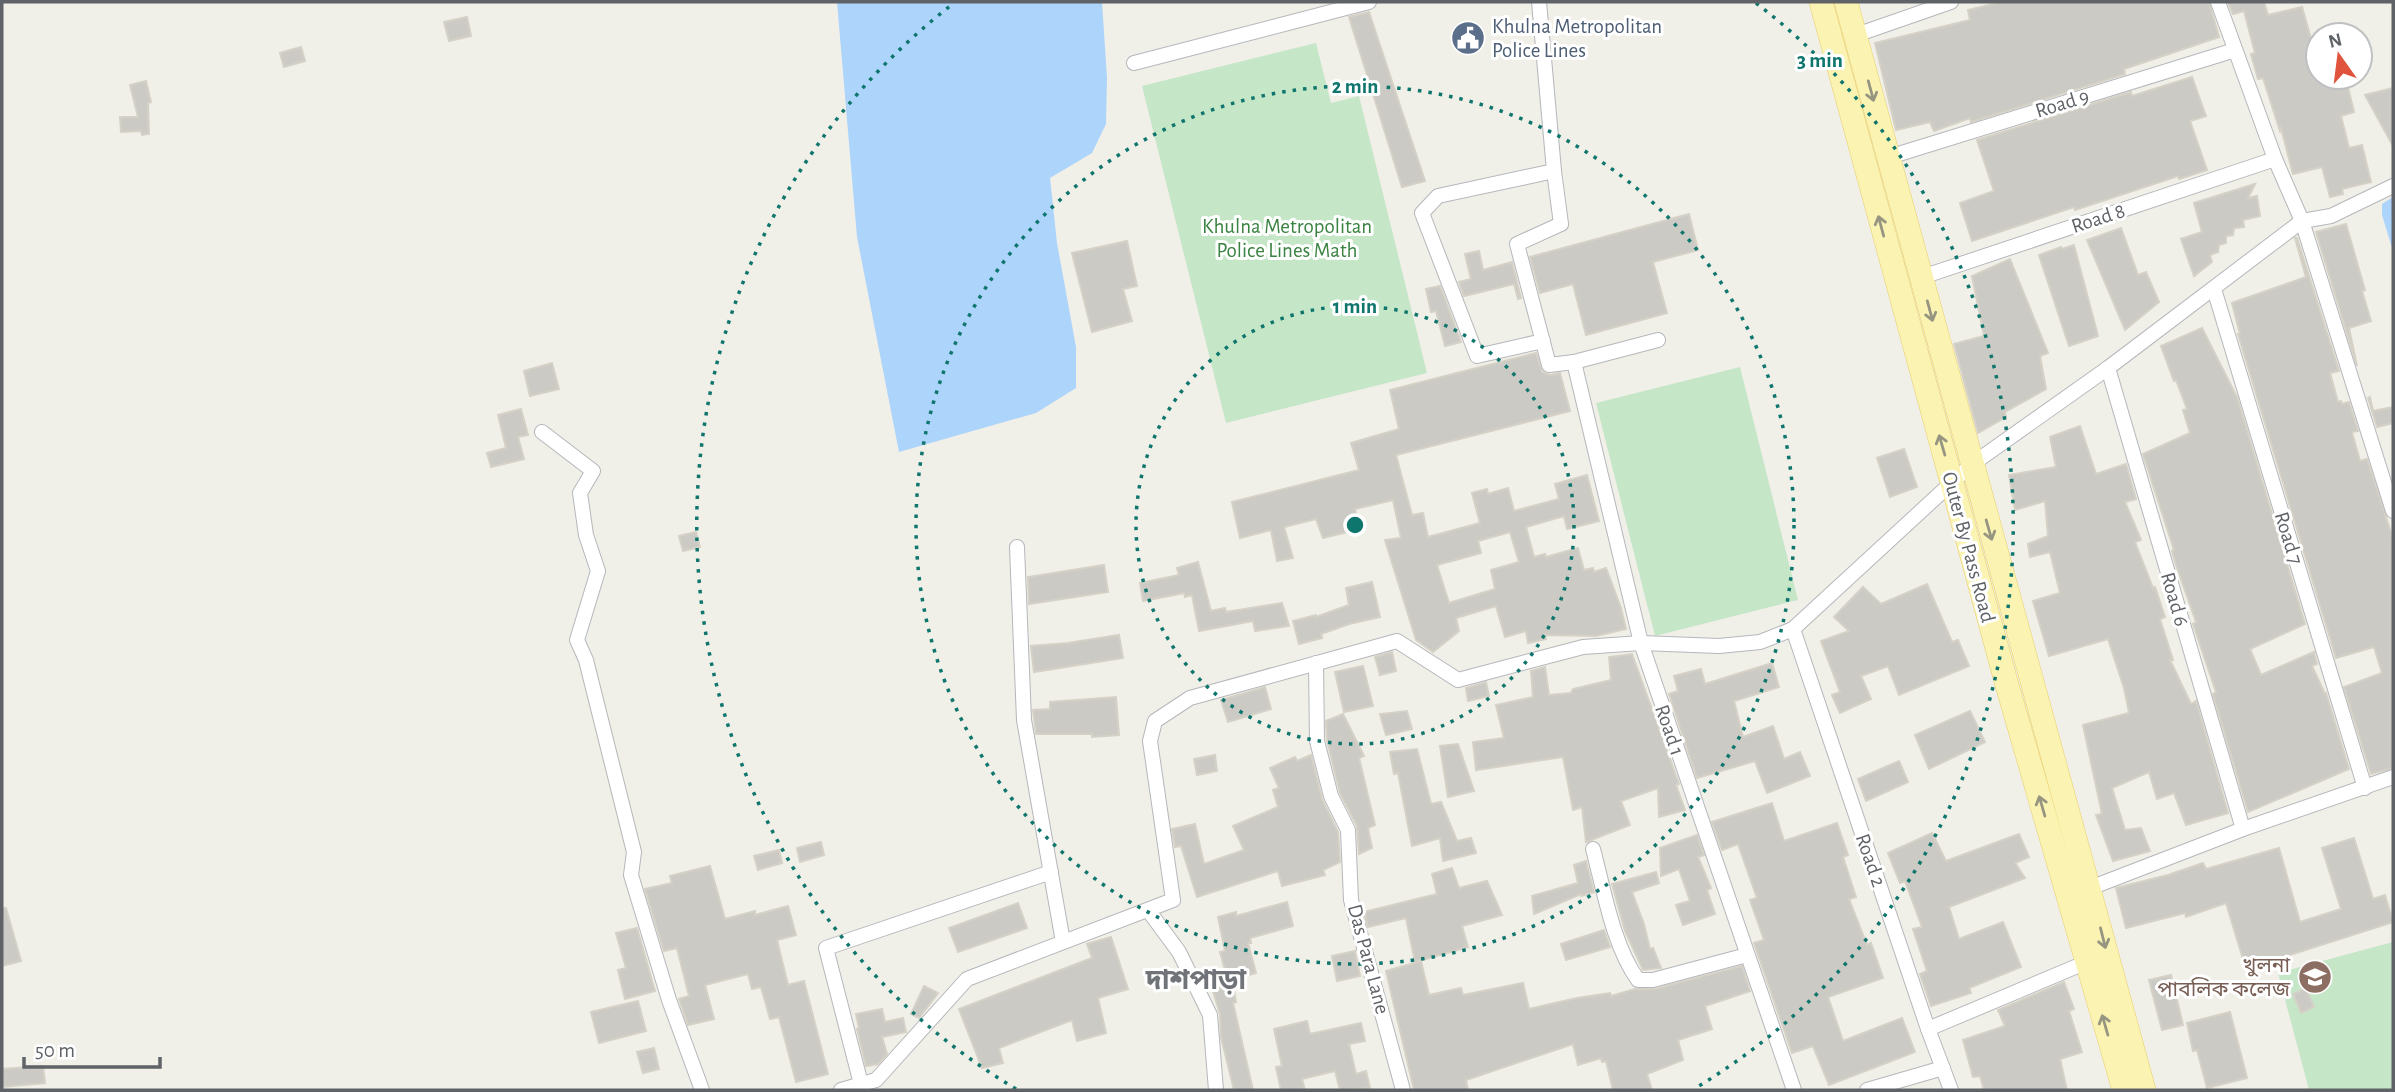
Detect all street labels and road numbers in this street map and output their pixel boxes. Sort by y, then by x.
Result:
street label: Road 9 [2033,85,2092,122]
street label: Road 8 [2069,200,2128,237]
street label: Outer By Pass Road [1938,470,1999,625]
street label: Road 7 [2271,509,2307,567]
street label: Road 6 [2157,570,2192,629]
street label: Road 1 [1651,702,1688,758]
street label: Road 2 [1852,831,1889,889]
street label: Das Para Lane [1344,902,1393,1016]

